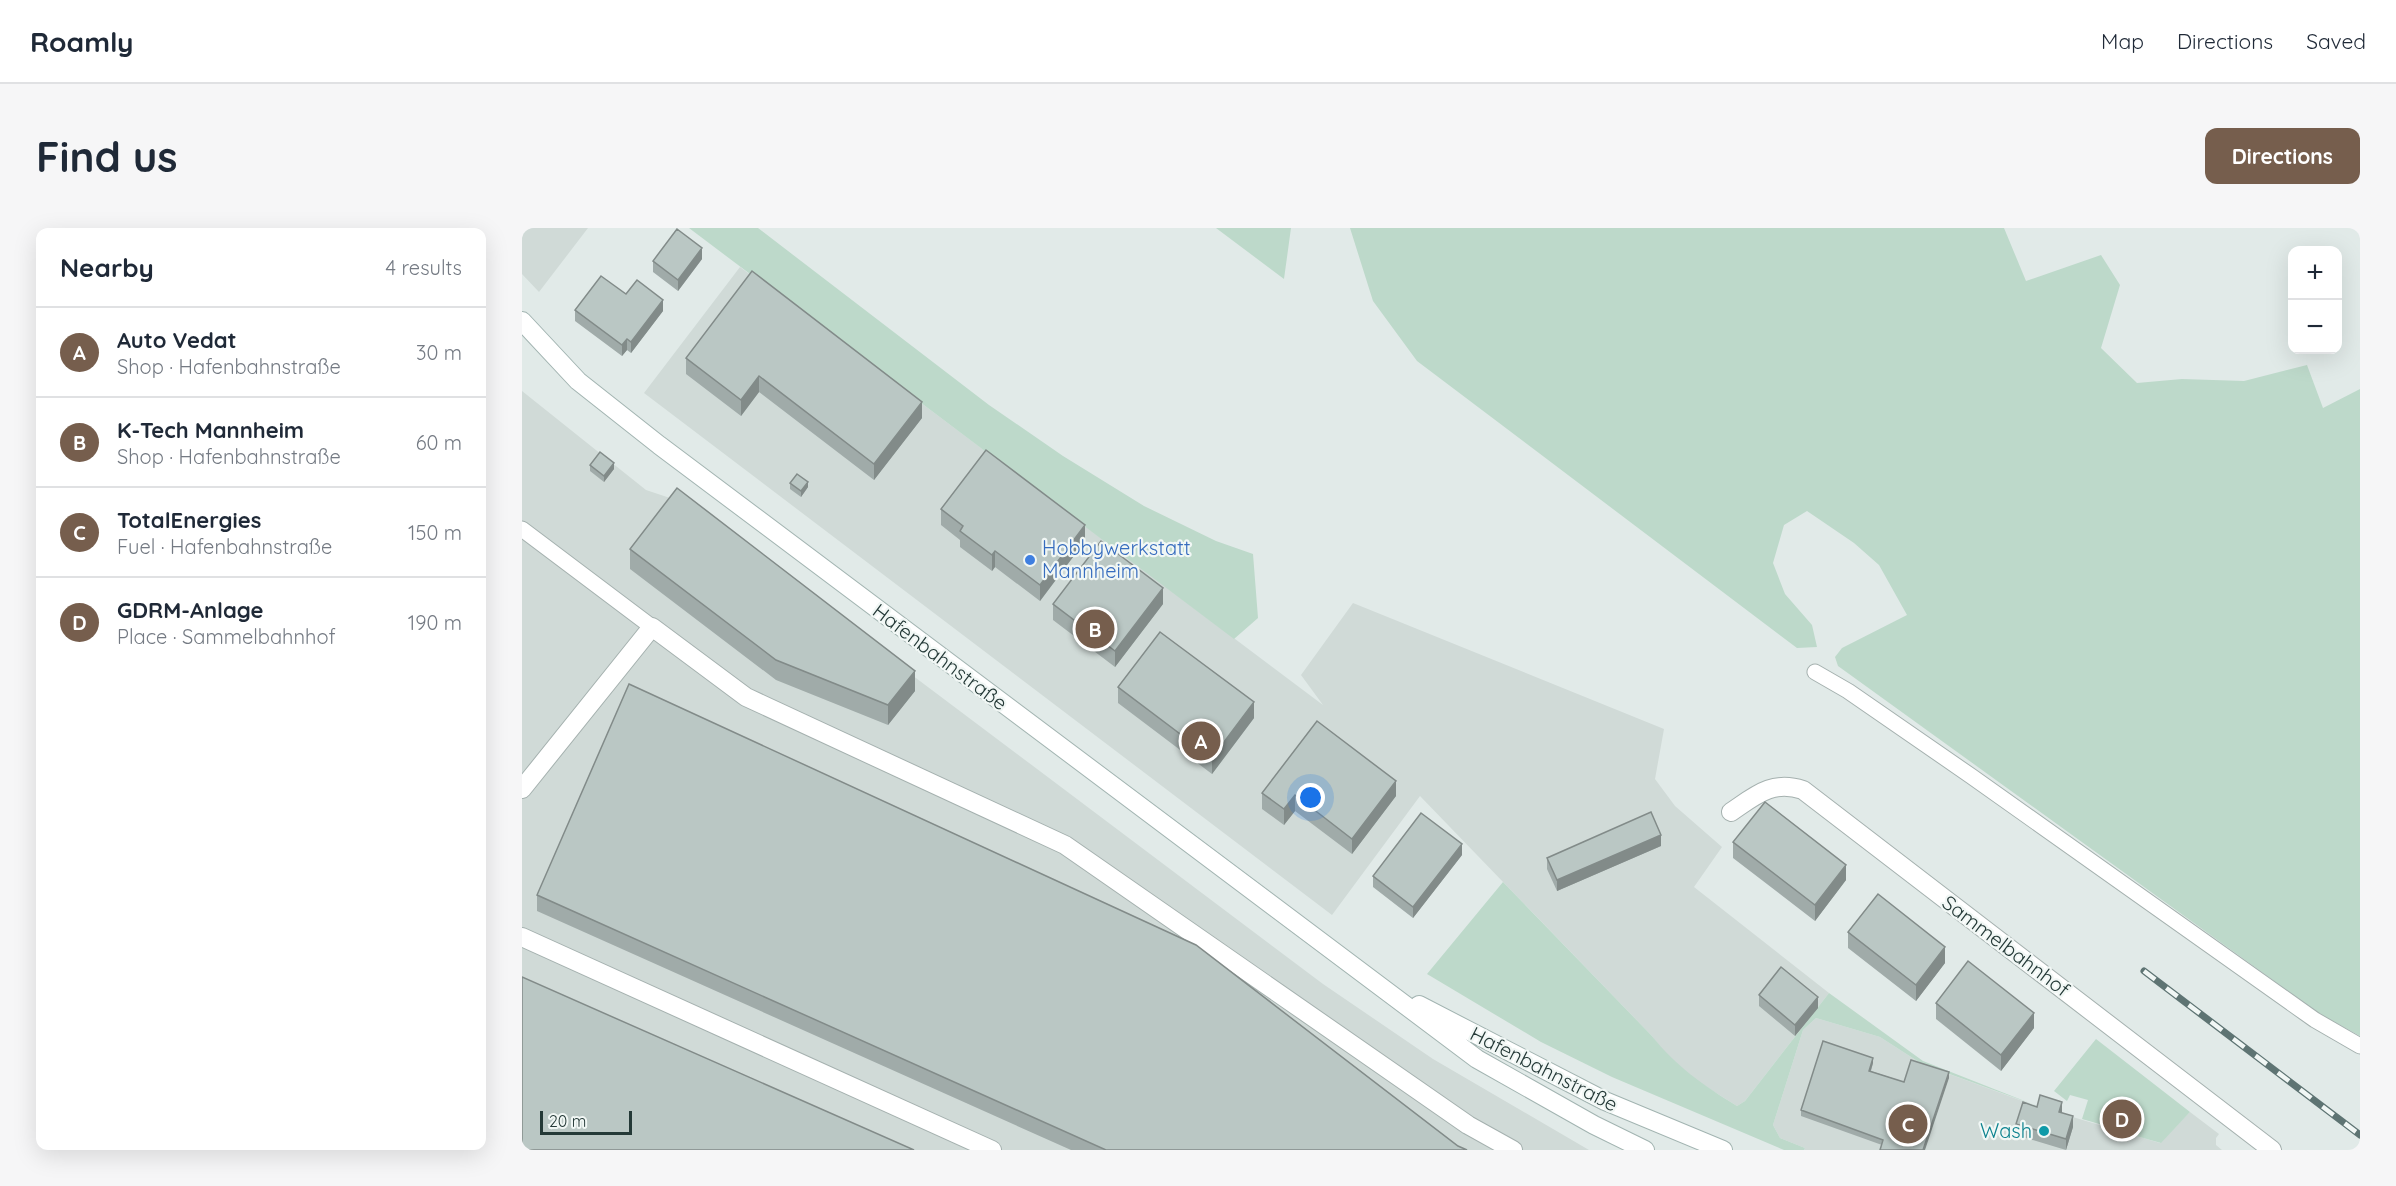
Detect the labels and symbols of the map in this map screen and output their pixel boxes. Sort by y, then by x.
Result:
place label: Hobbywerkstatt Mannheim [1042,535,1191,583]
marker: Hobbywerkstatt Mannheim [1023,553,1037,567]
street label: Hafenbahnstraße [868,598,1013,715]
pin: B [1076,606,1114,652]
pin: A [1182,718,1220,764]
your location [1296,783,1325,812]
street label: Sammelbahnhof [1937,889,2075,1002]
street label: Hafenbahnstraße [1466,1021,1622,1117]
pin: D [2102,1096,2142,1142]
pin: C [1888,1102,1928,1146]
scale bar [540,1108,632,1136]
place label: Wash [1980,1118,2032,1143]
marker: Wash [2037,1124,2051,1138]

